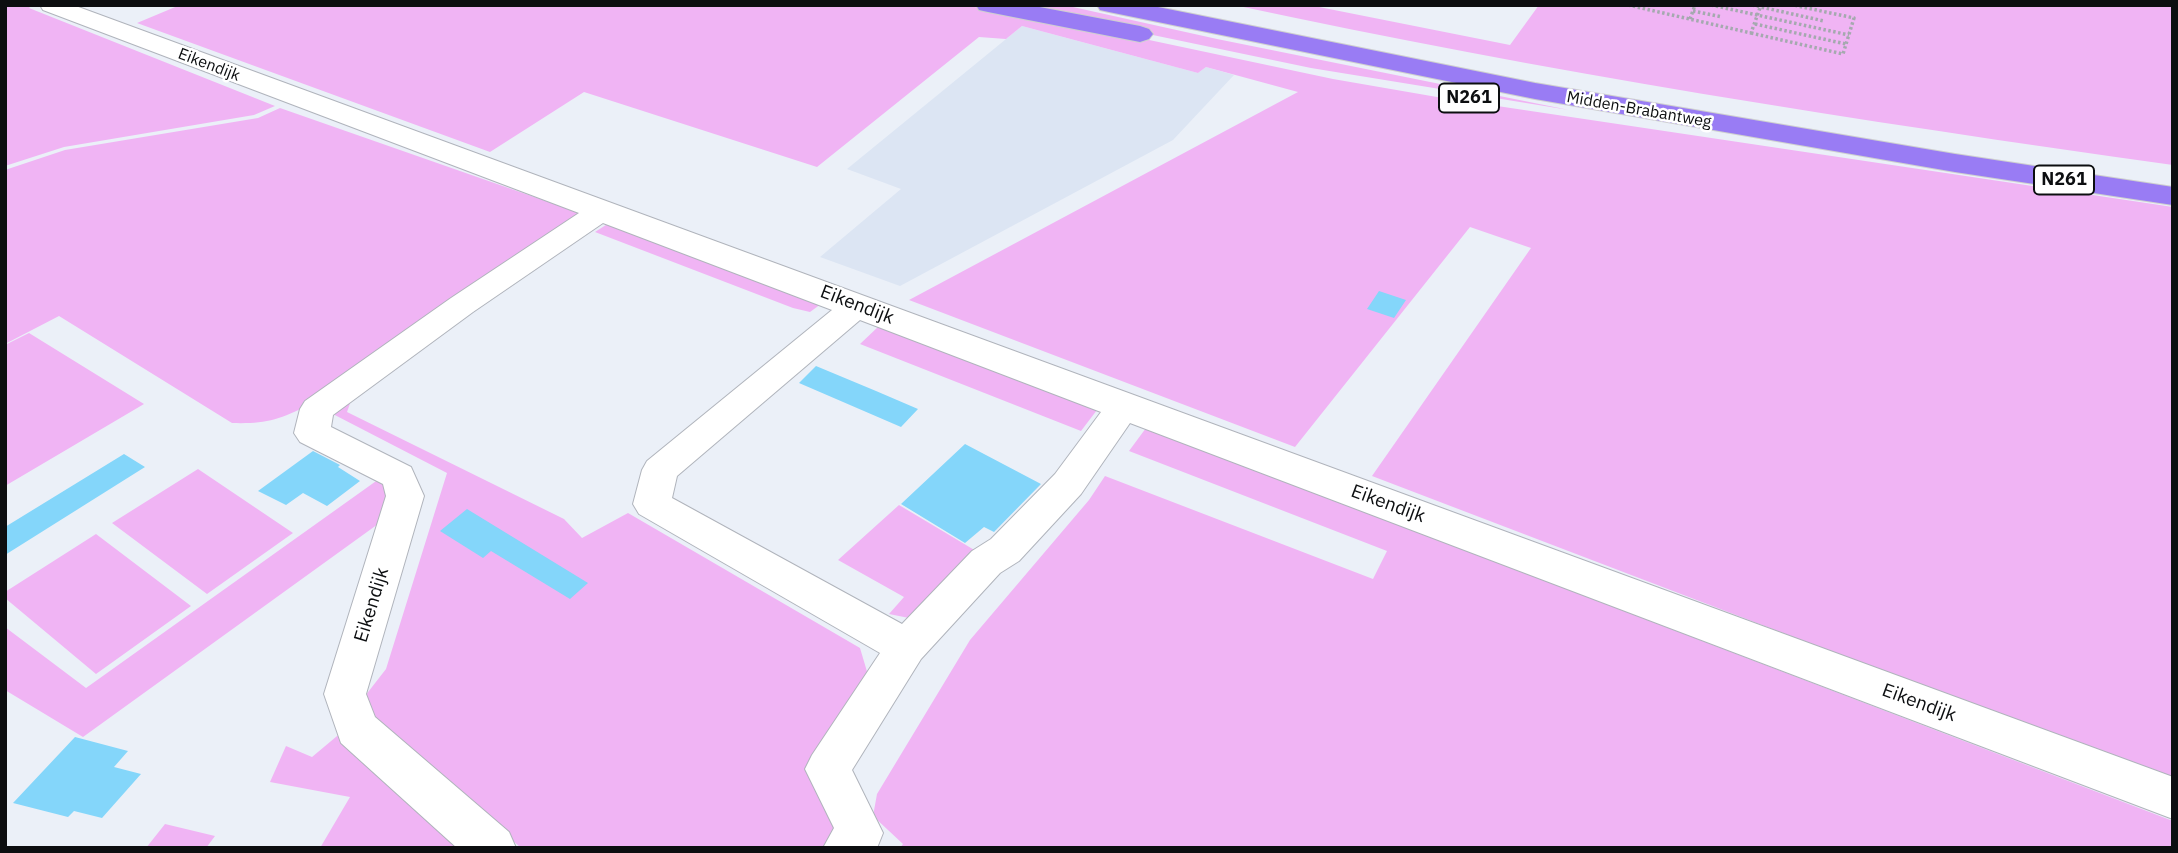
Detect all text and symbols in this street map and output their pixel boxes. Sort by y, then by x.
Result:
street label: Eikendijk [175,44,243,86]
road number: N261 [1439,84,1499,113]
street label: Midden-Brabantweg [1565,88,1713,132]
road number: N261 [2034,166,2094,195]
street label: Eikendijk [817,281,897,329]
street label: Eikendijk [1348,480,1428,528]
street label: Eikendijk [350,565,394,645]
street label: Eikendijk [1879,679,1959,727]

